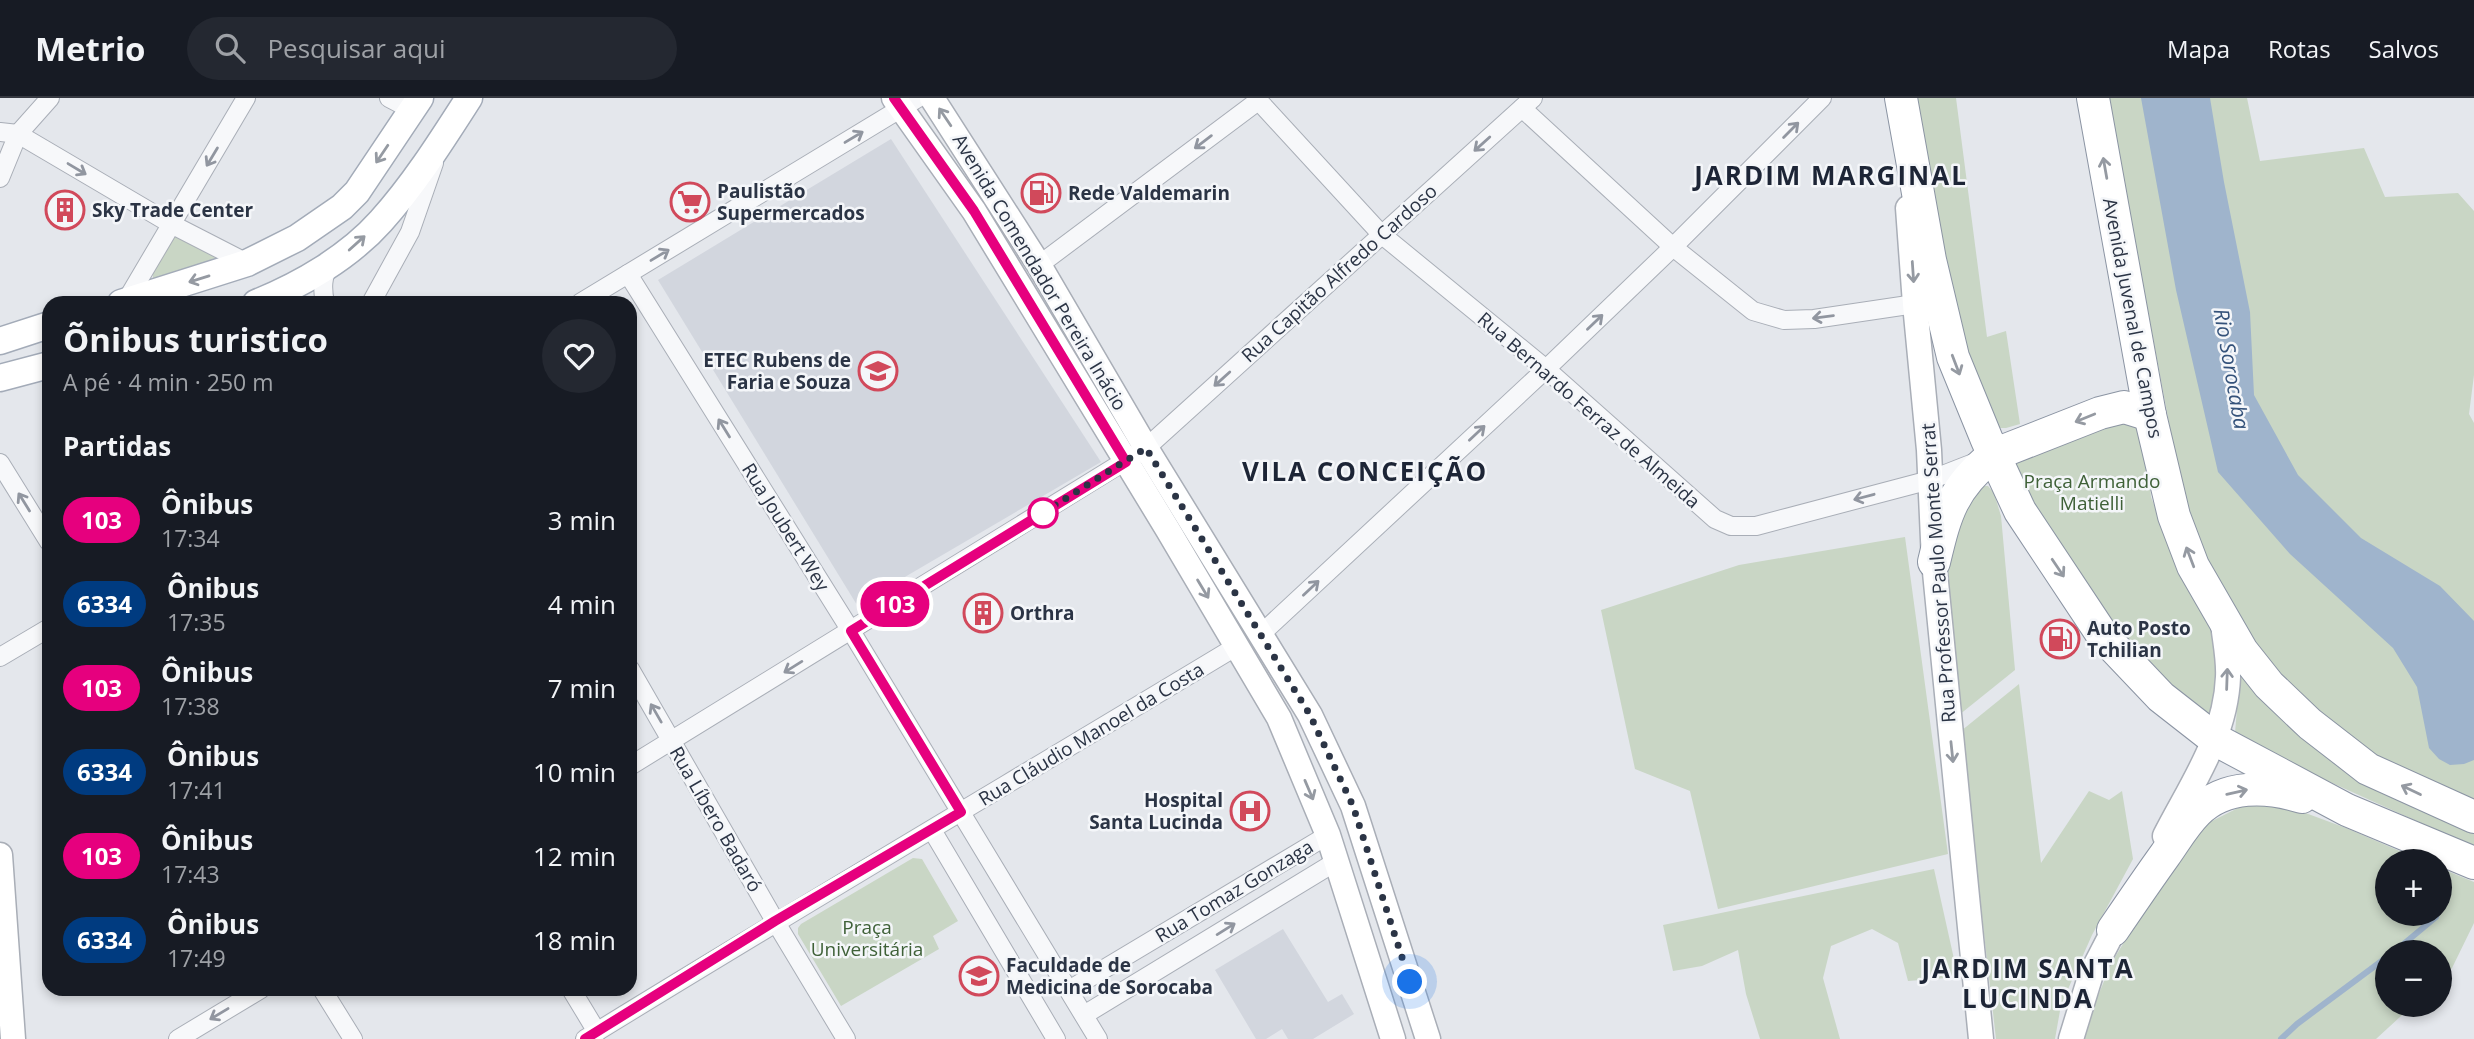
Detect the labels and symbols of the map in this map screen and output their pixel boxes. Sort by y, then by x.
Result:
one-way arrow [938,108,952,128]
one-way arrow [1782,121,1799,138]
one-way arrow [844,129,864,143]
street label: Avenida Comendador Pereira Inácio [947,129,1133,415]
one-way arrow [1194,134,1213,149]
one-way arrow [1474,135,1491,152]
one-way arrow [375,144,389,164]
one-way arrow [204,146,218,166]
district label: JARDIM MARGINAL [1692,157,1968,193]
one-way arrow [2098,157,2111,180]
one-way arrow [67,162,87,176]
fuel station icon: Rede Valdemarin [1020,172,1062,214]
place label: Paulistão Supermercados [717,178,865,226]
street label: Rua Capitão Alfredo Cardoso [1236,178,1442,368]
place label: Rede Valdemarin [1068,180,1230,206]
supermarket icon: Paulistão Supermercados [669,181,711,223]
building icon: Sky Trade Center [44,189,86,231]
street label: Avenida Juvenal de Campos [2097,196,2169,440]
place label: Sky Trade Center [92,197,254,223]
one-way arrow [347,235,365,251]
one-way arrow [650,248,669,263]
one-way arrow [1906,260,1919,283]
one-way arrow [188,273,210,286]
street label: Rua Bernardo Ferraz de Almeida [1472,306,1706,514]
water label: Rio Sorocaba [2208,306,2256,432]
one-way arrow [1812,311,1835,324]
one-way arrow [1587,313,1604,330]
place label: ETEC Rubens de Faria e Souza [703,347,851,395]
school or university icon: ETEC Rubens de Faria e Souza [857,350,899,392]
one-way arrow [1951,353,1963,375]
one-way arrow [1214,371,1232,387]
one-way arrow [2075,413,2096,426]
one-way arrow [717,418,731,438]
street label: Rua Professor Paulo Monte Serrat [1915,422,1961,724]
one-way arrow [1468,425,1486,441]
district label: VILA CONCEIÇÃO [1242,453,1488,489]
street label: Rua Joubert Wey [736,458,836,596]
park label: Praça Armando Matielli [2024,468,2160,516]
one-way arrow [1853,491,1876,504]
one-way arrow [17,493,31,513]
unlabelled marker [1028,498,1058,528]
one-way arrow [2183,547,2195,568]
one-way arrow [2051,557,2065,577]
one-way arrow [1196,579,1210,599]
one-way arrow [1302,579,1319,596]
line badge: 103 [855,581,935,627]
building icon: Orthra [962,592,1004,634]
place label: Orthra [1010,600,1075,626]
place label: Auto Posto Tchilian [2087,615,2191,663]
fuel station icon: Auto Posto Tchilian [2039,618,2081,660]
street label: Rua Cláudio Manoel da Costa [973,656,1209,812]
one-way arrow [783,660,803,674]
one-way arrow [2220,668,2234,691]
one-way arrow [648,704,662,724]
one-way arrow [1946,740,1959,763]
street label: Rua Líbero Badaró [664,741,768,897]
one-way arrow [1303,779,1316,800]
one-way arrow [2401,782,2422,796]
one-way arrow [2225,785,2248,799]
place label: Hospital Santa Lucinda [1089,787,1223,835]
hospital icon: Hospital Santa Lucinda [1229,790,1271,832]
street label: Rua Tomaz Gonzaga [1150,834,1318,948]
park label: Praça Universitária [811,914,923,962]
one-way arrow [1215,921,1235,935]
district label: JARDIM SANTA LUCINDA [1919,950,2135,1016]
place label: Faculdade de Medicina de Sorocaba [1006,952,1213,1000]
school or university icon: Faculdade de Medicina de Sorocaba [958,955,1000,997]
your location [1392,964,1427,999]
one-way arrow [210,1007,230,1021]

